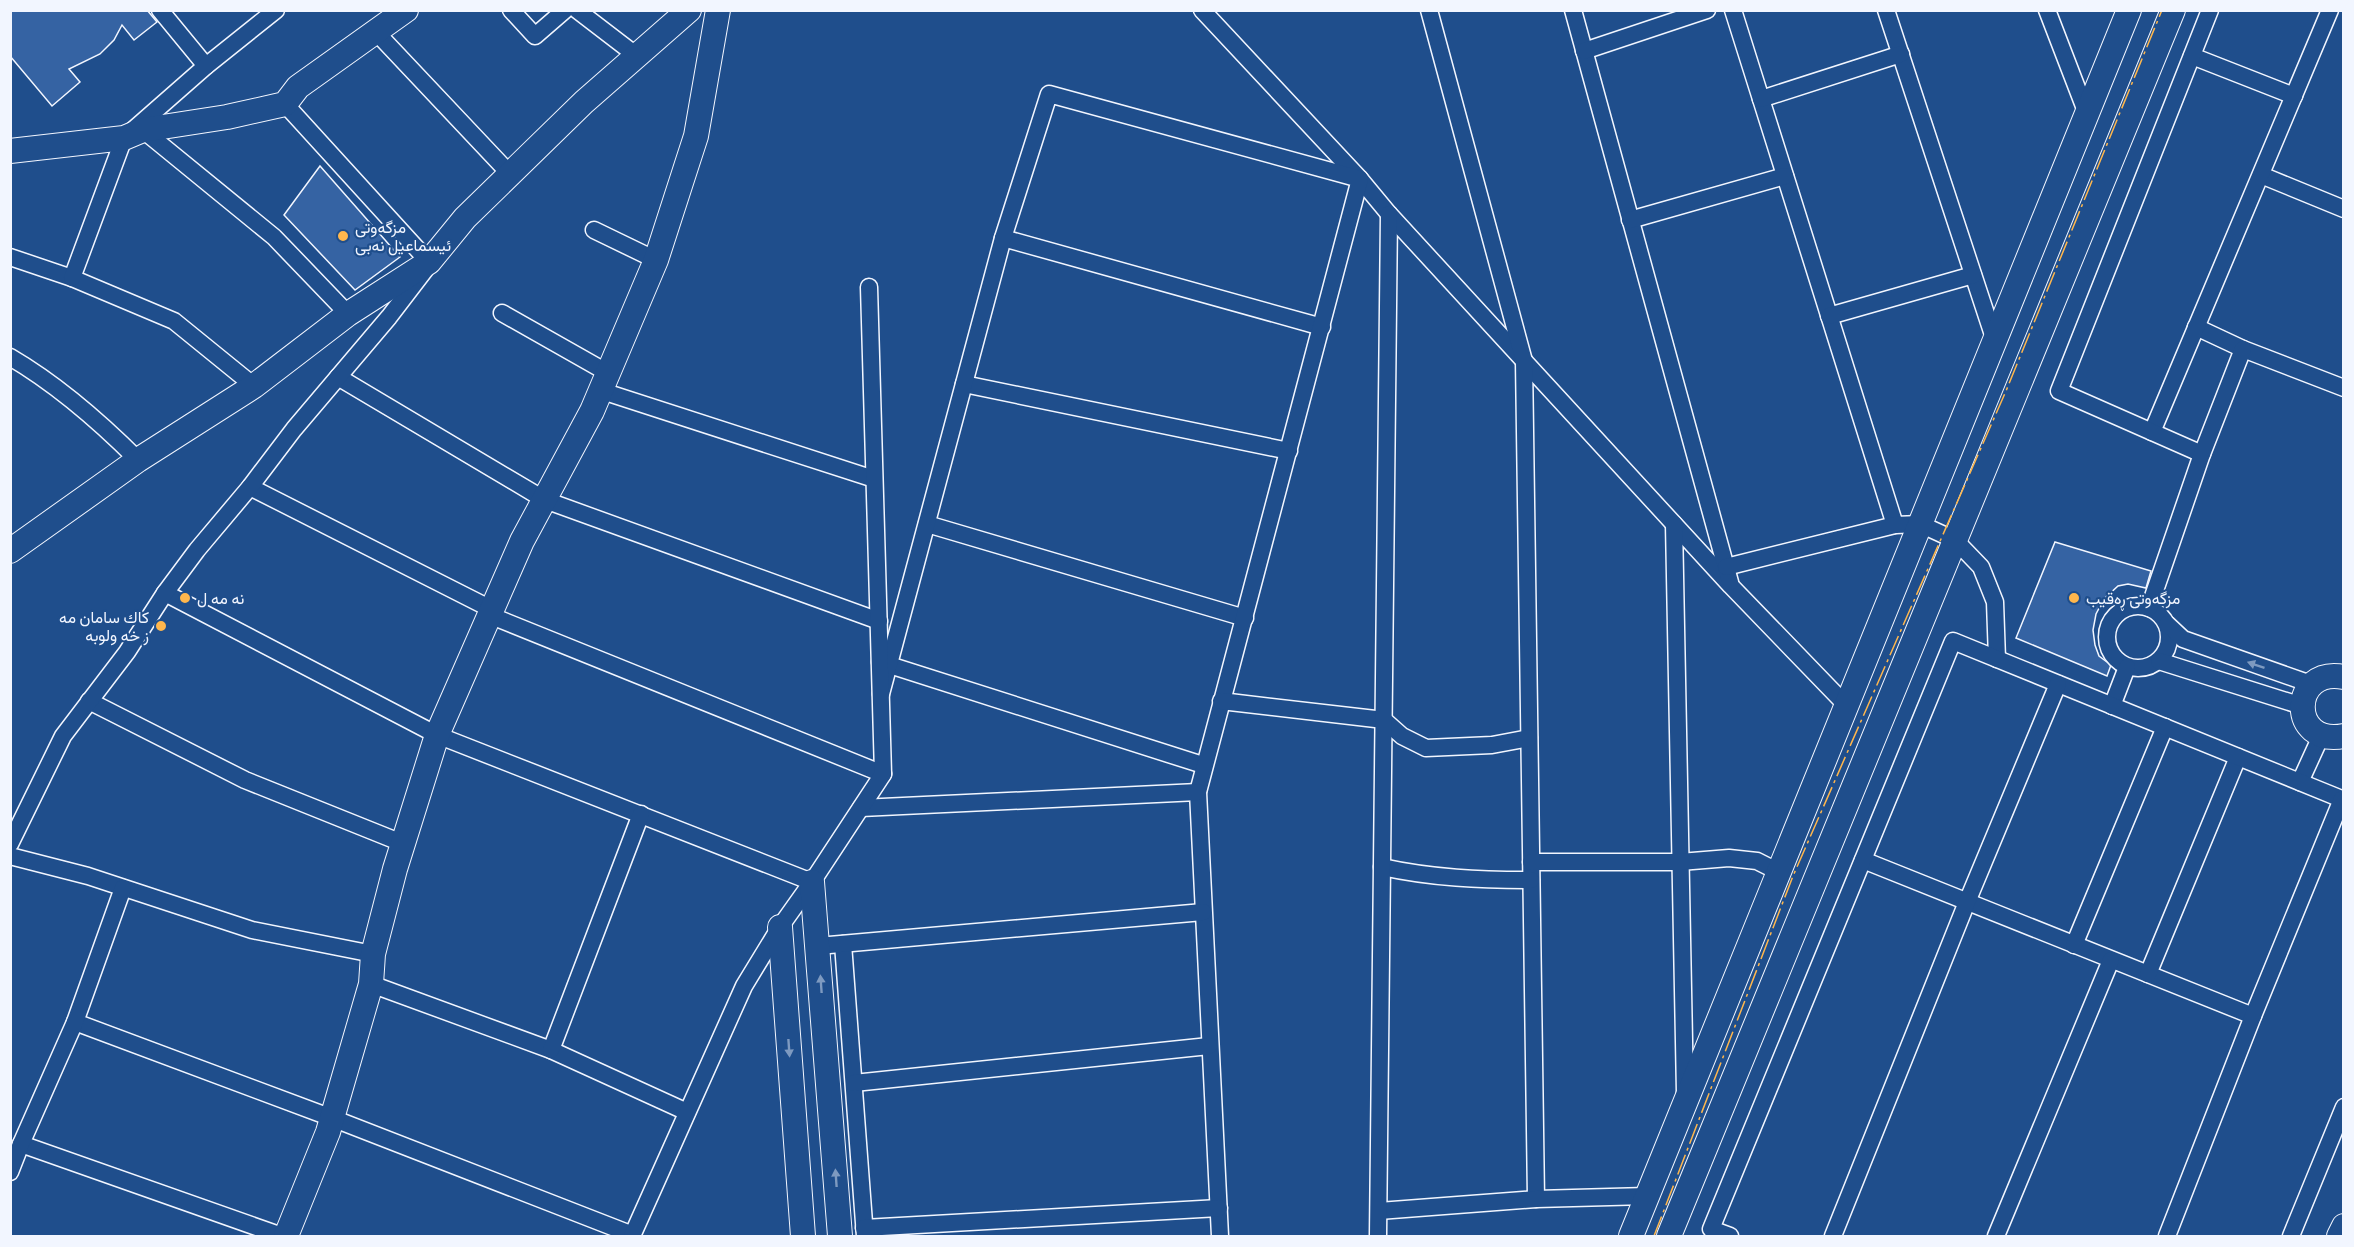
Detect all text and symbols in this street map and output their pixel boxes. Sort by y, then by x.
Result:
place label: مزگەوتی ئیسماعیل نەبی [355,218,451,256]
marker: مزگەوتی ئیسماعیل نەبی [336,229,350,243]
place label: نه مه ل [197,589,244,608]
place label: مزگەوتی ڕەقیب [2086,589,2180,611]
marker: نه مه ل [178,591,192,605]
marker: مزگەوتی ڕەقیب [2067,591,2081,605]
place label: كاك سامان مه ز خه ولوبه [59,608,149,646]
marker: كاك سامان مه ز خه ولوبه [154,619,168,633]
one-way arrow [2247,659,2265,669]
one-way arrow [816,974,826,993]
one-way arrow [784,1039,794,1058]
one-way arrow [831,1169,841,1188]

